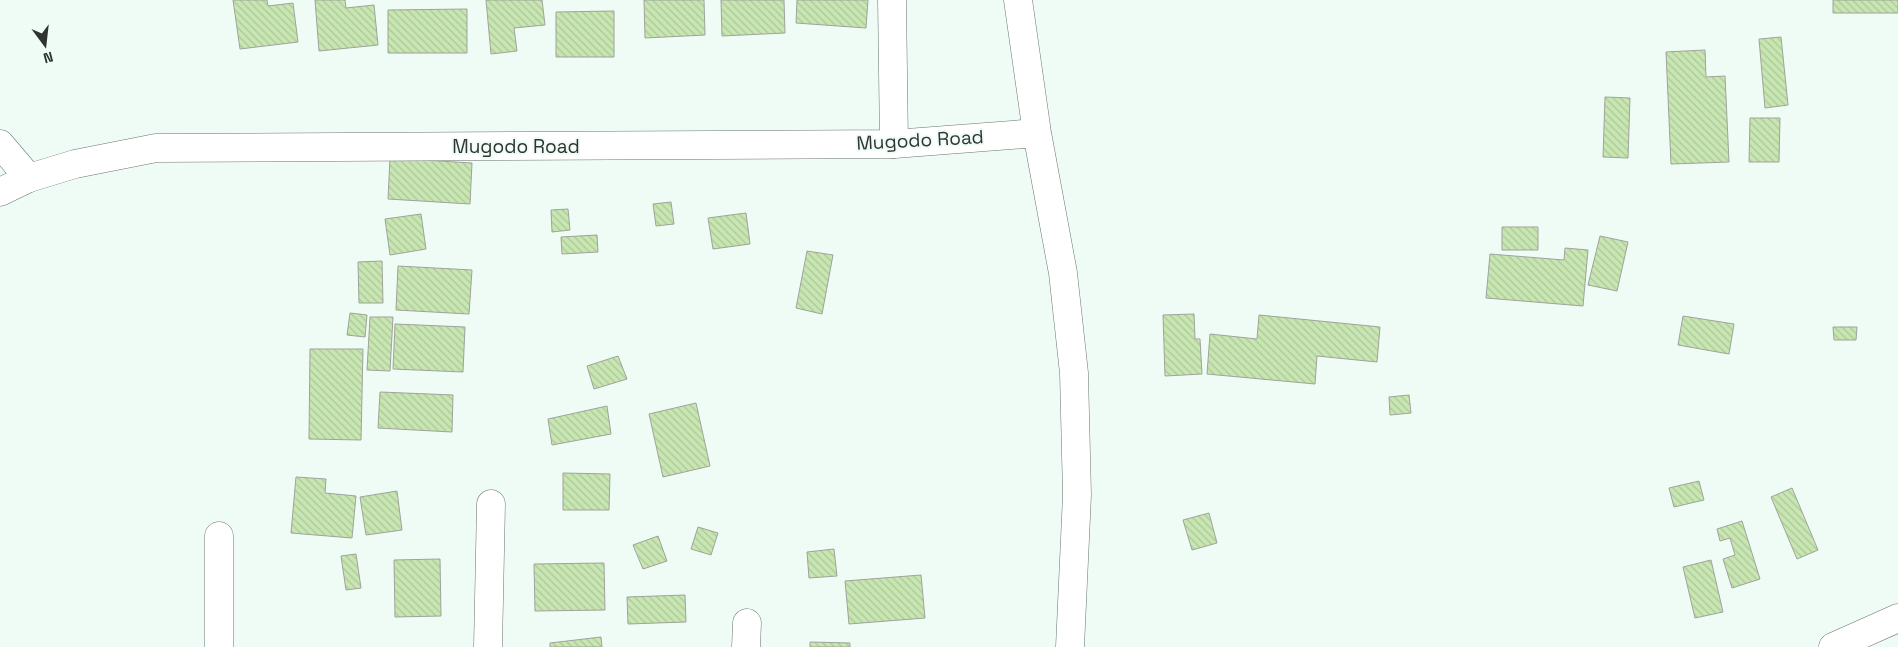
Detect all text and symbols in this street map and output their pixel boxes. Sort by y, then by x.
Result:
north arrow [20,20,70,70]
text: N [41,48,55,67]
street label: Mugodo Road [856,124,984,156]
street label: Mugodo Road [452,134,580,159]

